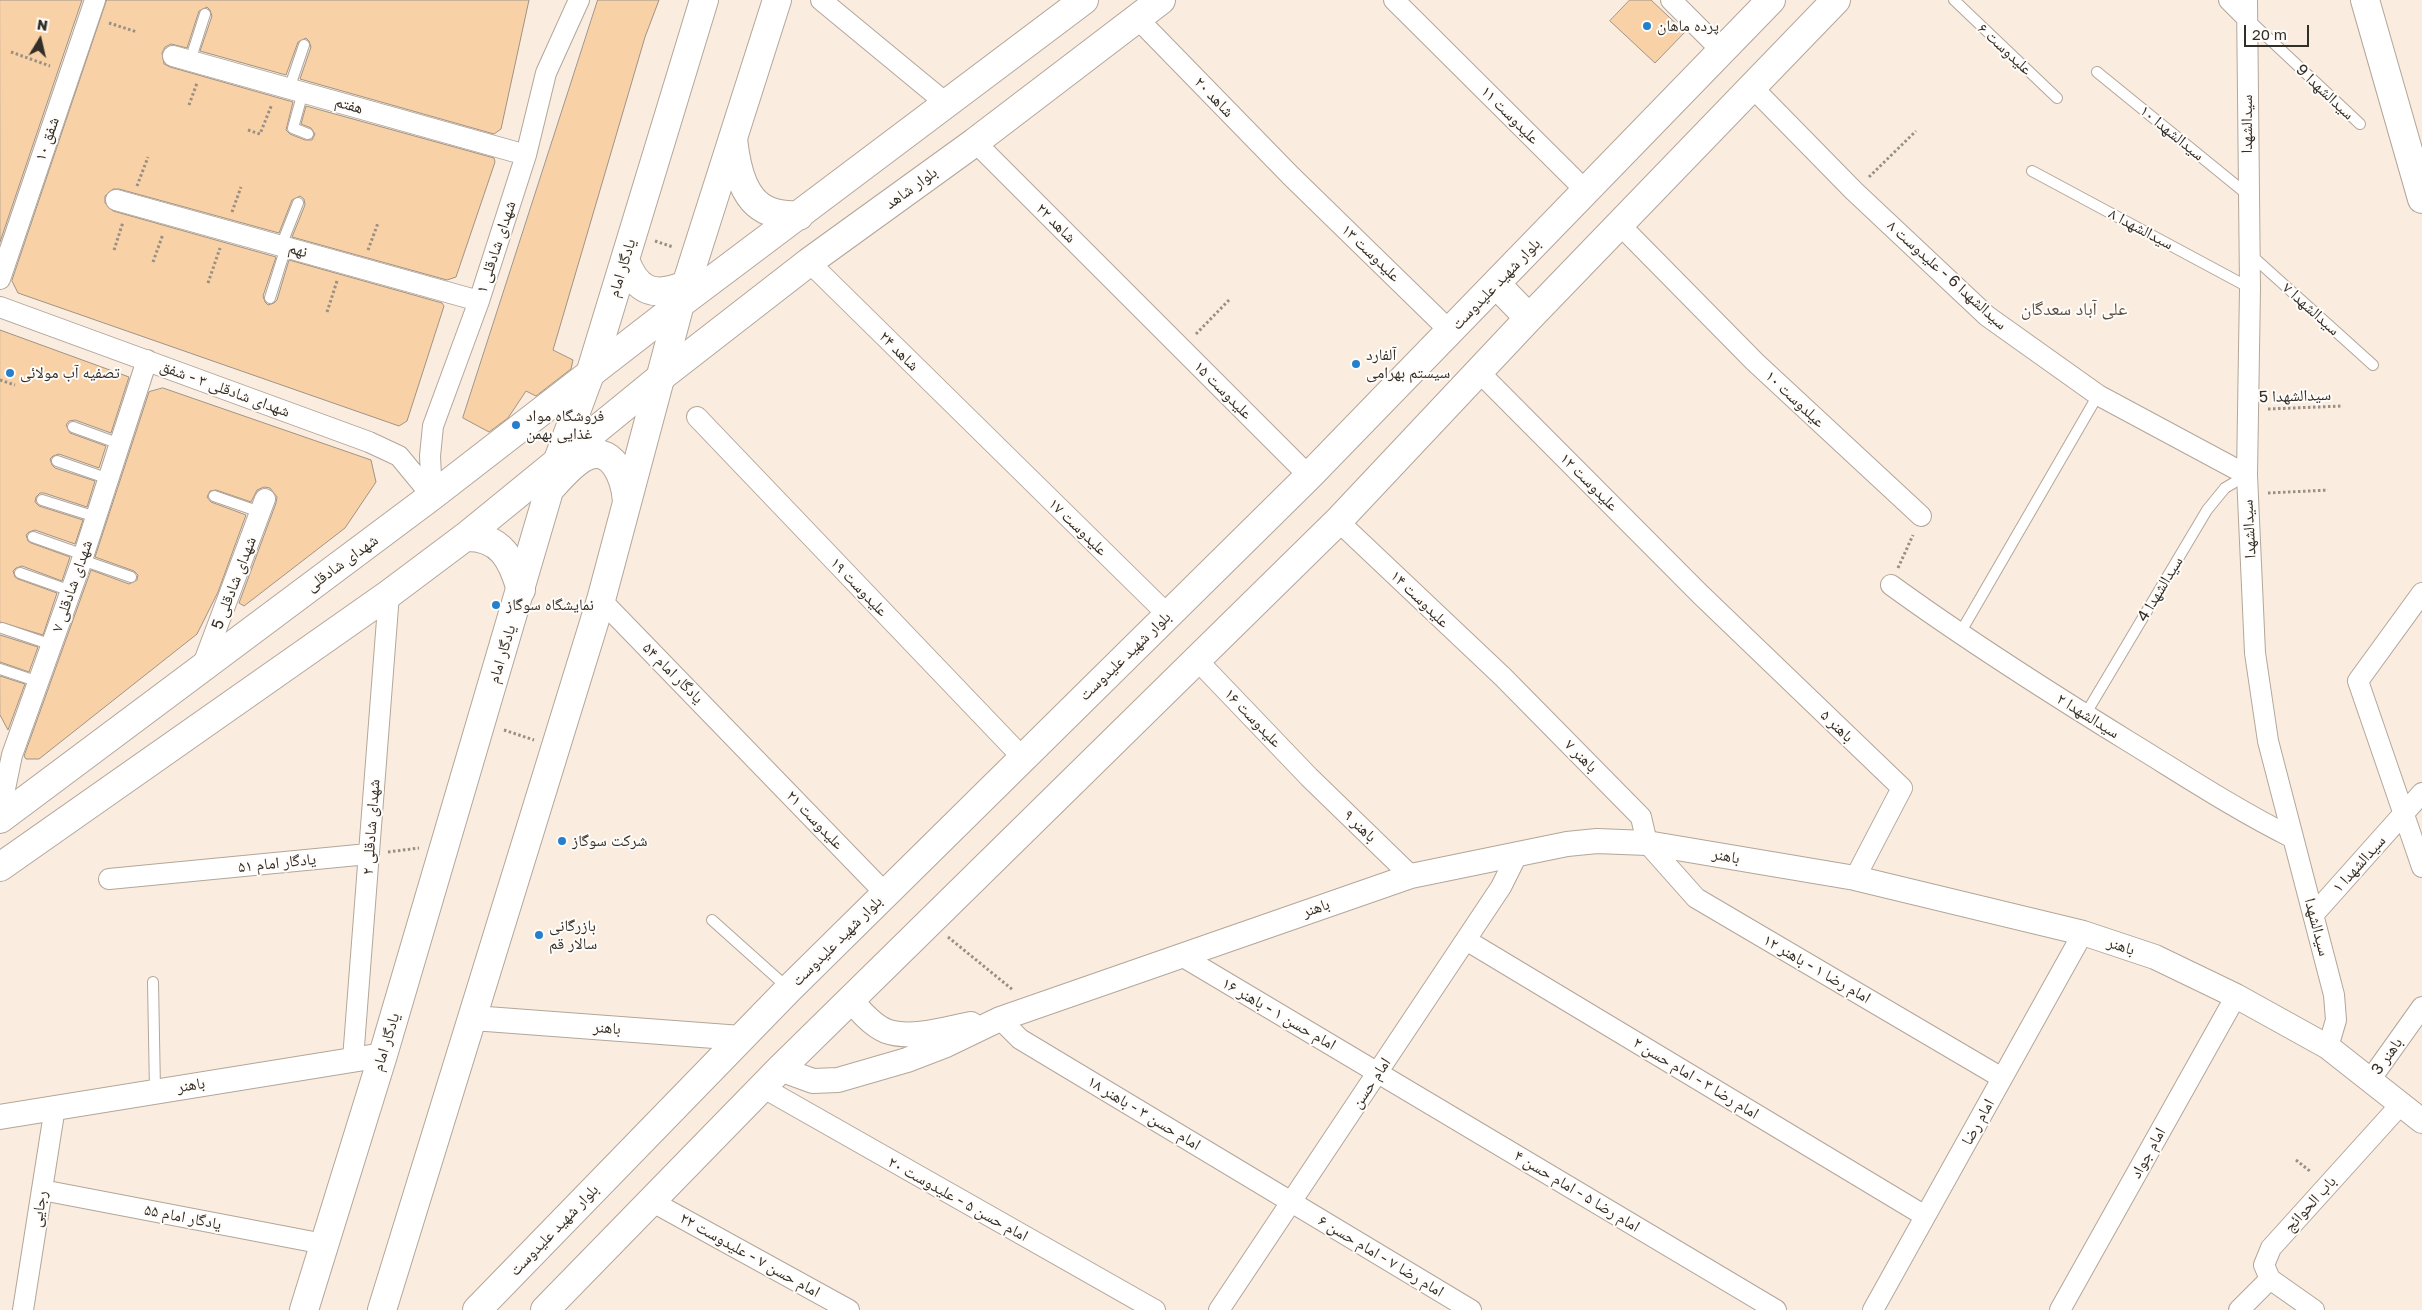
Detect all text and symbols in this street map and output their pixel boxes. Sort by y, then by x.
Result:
north arrow [15,15,65,65]
text: N [36,15,49,34]
scale bar [2247,15,2312,47]
place label: پرده ماهان [1657,16,1719,36]
street label: علیدوست ۶ [1974,19,2036,79]
marker: پرده ماهان [1641,20,1653,32]
text: 20 m [2252,25,2287,43]
street label: سیدالشهدا 9 [2292,60,2358,124]
street label: شاهد ۲۰ [1190,73,1238,121]
street label: علیدوست ۱۱ [1477,82,1543,148]
street label: هفتم [333,92,365,118]
street label: سیدالشهدا [2237,94,2257,154]
street label: سیدالشهدا ۱۰ [2136,101,2208,165]
street label: شفق ۱۰ [31,114,63,164]
street label: بلوار شاهد [881,163,941,213]
street label: شهدای شادقلی ۱ [472,198,520,296]
street label: شاهد ۲۲ [1032,199,1080,247]
street label: سیدالشهدا ۸ [2105,204,2177,254]
street label: سیدالشهدا 6 - علیدوست ۸ [1883,216,2011,334]
street label: علیدوست ۱۳ [1337,220,1405,286]
street label: بلوار شهید علیدوست [1447,234,1545,334]
street label: یادگار امام [604,237,640,299]
street label: نهم [286,238,310,262]
street label: سیدالشهدا ۷ [2278,278,2344,340]
district label: علی آباد سعدگان [2021,298,2127,320]
street label: شاهد ۲۴ [875,327,923,375]
place label: آلفارد سیستم بهرامی [1366,345,1450,383]
street label: شهدای شادقلی ۳ - شفق [157,357,293,421]
street label: علیدوست ۱۵ [1190,357,1256,423]
marker: آلفارد سیستم بهرامی [1350,358,1362,370]
place label: تصفیه آب مولائی [20,363,120,383]
street label: عیلدوست ۱۰ [1761,366,1829,432]
marker: تصفیه آب مولائی [4,367,16,379]
street label: سیدالشهدا 5 [2258,385,2332,407]
place label: فروشگاه مواد غذایی بهمن [526,406,604,444]
marker: فروشگاه مواد غذایی بهمن [510,419,522,431]
street label: علیدوست ۱۲ [1556,449,1622,515]
street label: علیدوست ۱۷ [1044,494,1112,560]
street label: سیدالشهدا [2238,499,2260,559]
street label: شهدای شادقلی [302,530,382,596]
street label: شهدای شادقلی 5 [207,534,261,632]
street label: شهدای شادقلی ۷ [47,538,97,634]
street label: علیدوست ۱۹ [826,553,892,621]
street label: سیدالشهدا 4 [2133,553,2187,625]
street label: علیدوست ۱۴ [1386,566,1454,632]
place label: نمایشگاه سوگاز [506,595,594,615]
marker: نمایشگاه سوگاز [490,599,502,611]
street label: بلوار شهید علیدوست [1075,607,1175,705]
street label: یادگار امام [484,623,520,685]
street label: یادگار امام ۵۴ [639,639,707,707]
street label: علیدوست ۱۶ [1220,684,1286,752]
street label: سیدالشهدا ۲ [2053,689,2123,743]
street label: باهنر ۵ [1816,706,1858,746]
street label: باهنر ۷ [1560,735,1602,777]
street label: شهدای شادقلی ۲ [358,778,384,876]
street label: علیدوست ۲۱ [782,786,848,854]
street label: باهنر ۹ [1339,806,1381,846]
place label: شرکت سوگاز [572,831,648,851]
street label: سیدالشهدا ۱ [2328,831,2390,897]
marker: شرکت سوگاز [556,835,568,847]
street label: باهنر [1711,844,1741,868]
street label: یادگار امام ۵۱ [237,849,317,877]
street label: بلوار شهید علیدوست [788,892,886,990]
street label: باهنر [1300,894,1332,922]
street label: سیدالشهدا [2300,896,2334,958]
place label: بازرگانی سالار قم [549,916,597,954]
marker: بازرگانی سالار قم [533,929,545,941]
street label: امام رضا ۱ - باهنر ۱۲ [1760,930,1874,1008]
street label: باهنر [2105,933,2137,959]
street label: امام حسن ۱ - باهنر ۱۶ [1219,974,1339,1054]
street label: یادگار امام [368,1011,404,1073]
street label: باهنر [593,1017,621,1039]
street label: امام رضا ۳ - امام حسن ۲ [1630,1033,1762,1123]
street label: باهنر 3 [2367,1034,2407,1078]
street label: امام حسن [1347,1054,1395,1112]
street label: امام حسن ۳ - باهنر ۱۸ [1084,1072,1204,1154]
street label: باهنر [176,1073,206,1097]
street label: امام رضا [1958,1096,1998,1148]
street label: امام جواد [2126,1124,2170,1182]
street label: امام رضا ۵ - امام حسن ۴ [1511,1146,1643,1236]
street label: امام حسن ۵ - علیدوست ۲۰ [885,1153,1031,1245]
street label: باب الحوائج [2280,1172,2340,1236]
street label: بلوار شهید علیدوست [505,1180,603,1280]
street label: رجایی [27,1189,51,1229]
street label: یادگار امام ۵۵ [143,1200,223,1234]
street label: امام حسن ۷ - علیدوست ۲۲ [677,1209,823,1301]
street label: امام رضا ۷ - امام حسن ۶ [1315,1211,1447,1301]

